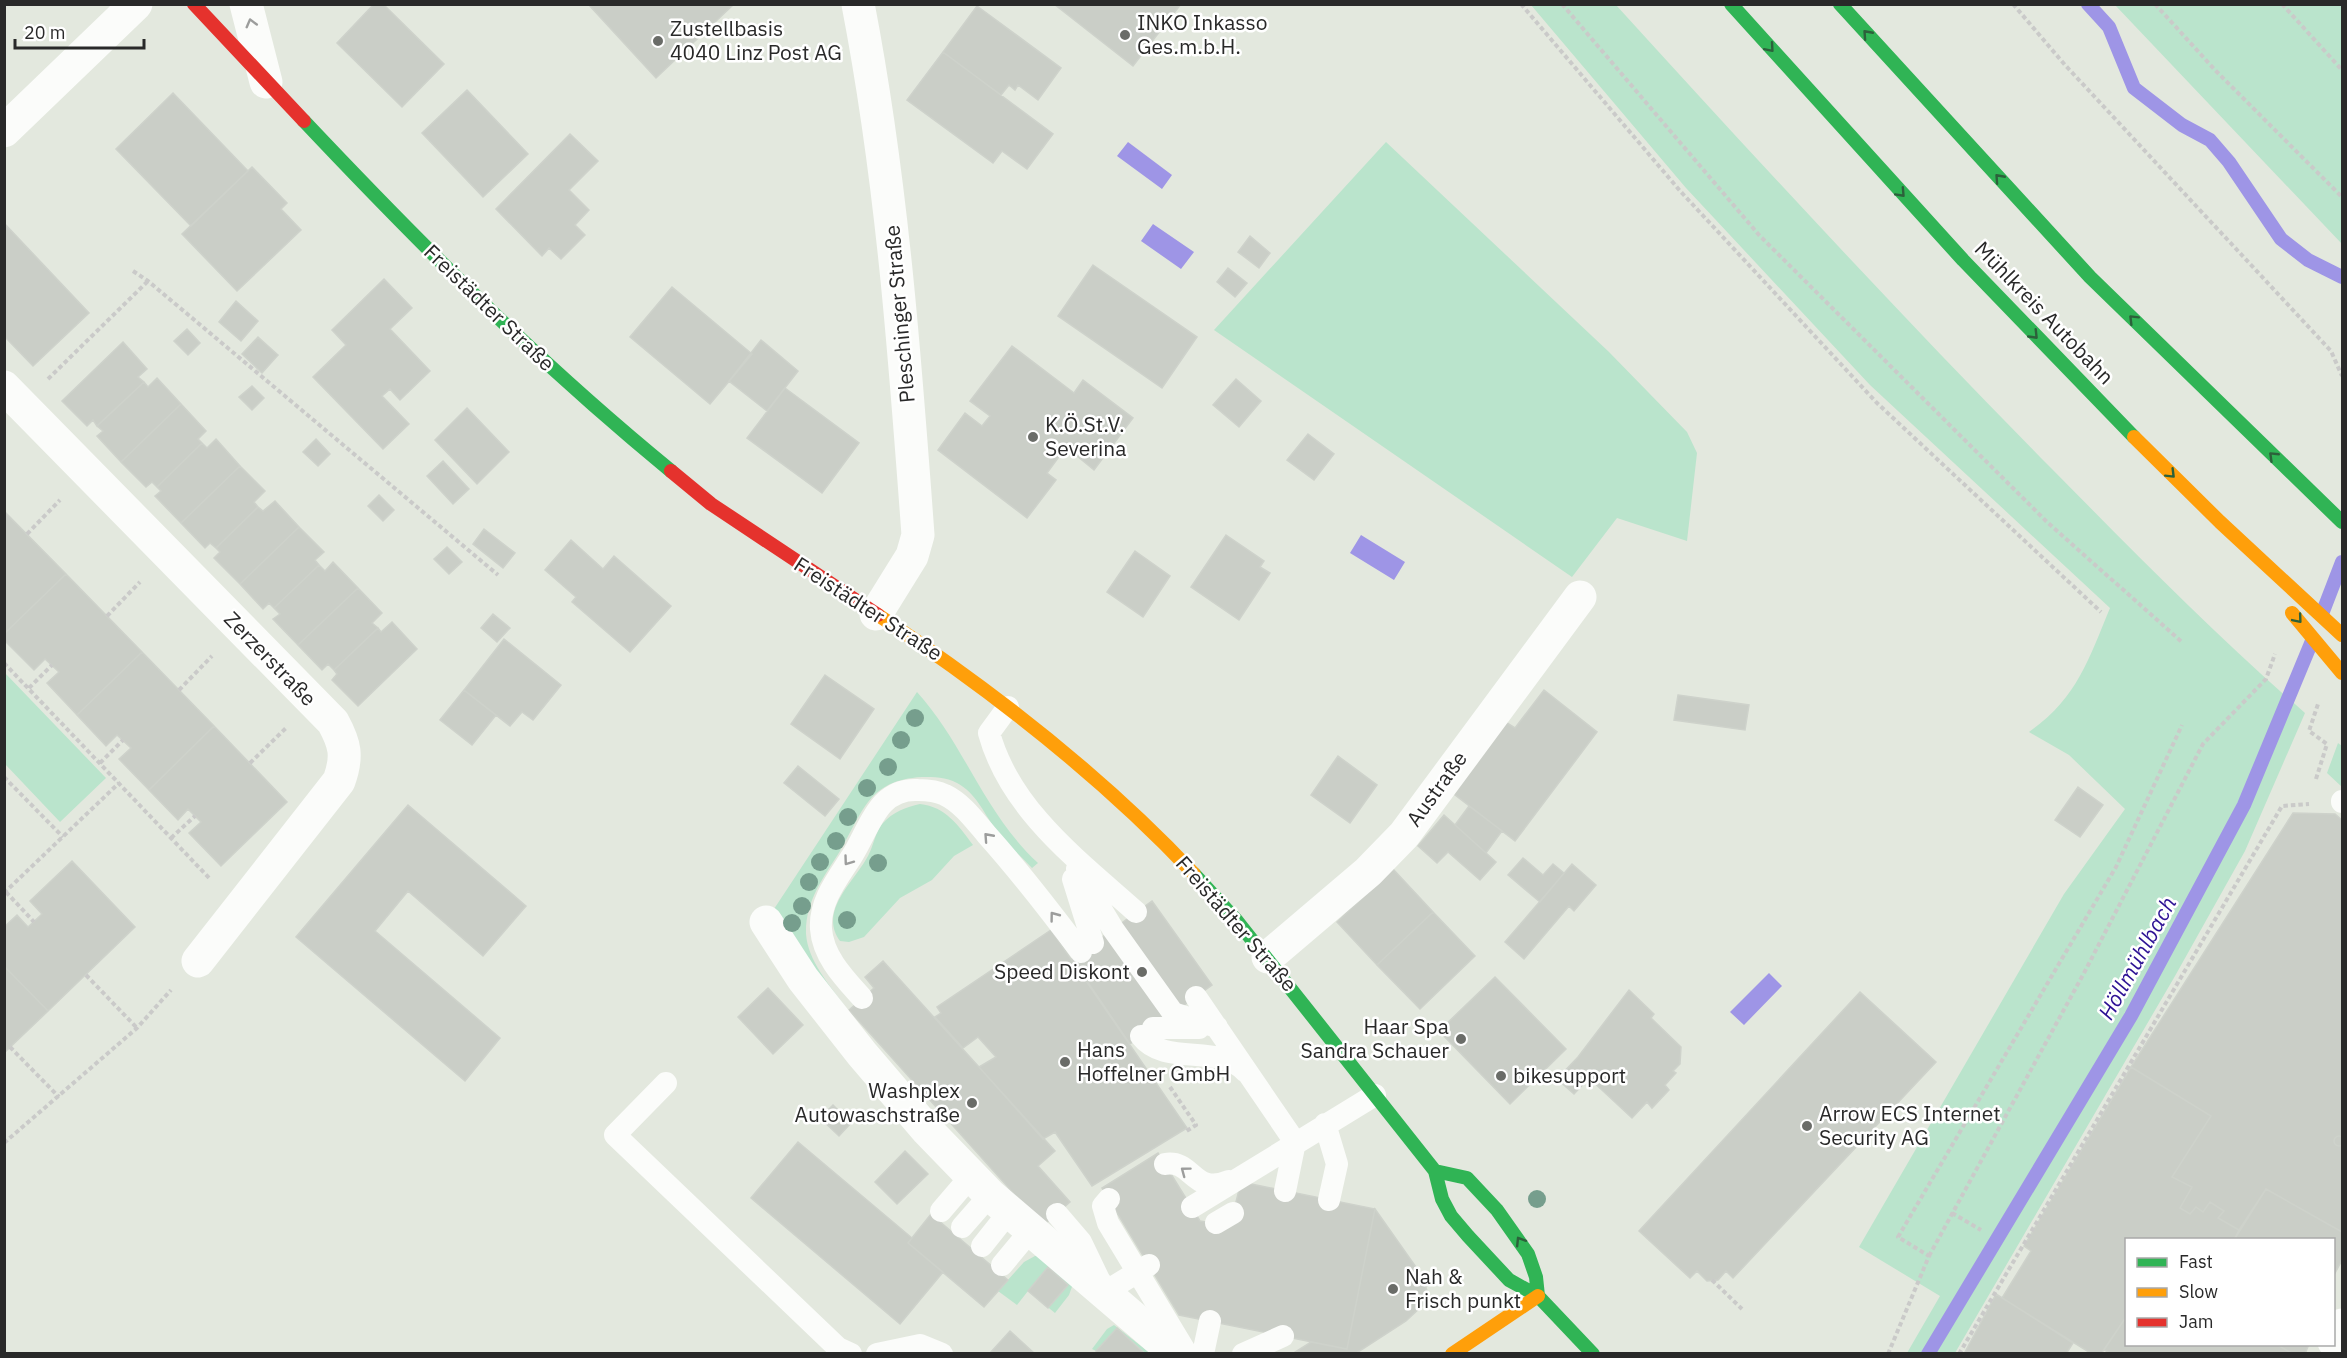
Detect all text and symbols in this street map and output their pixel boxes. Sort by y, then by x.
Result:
place label: INKO Inkasso Ges.m.b.H. [1137,8,1267,60]
scale bar [15,12,144,50]
place label: Zustellbasis 4040 Linz Post AG [670,14,842,66]
one-way arrow [245,18,258,28]
text: 20 m [24,21,66,44]
marker: INKO Inkasso Ges.m.b.H. [1118,28,1132,42]
one-way arrow [1863,31,1874,41]
marker: Zustellbasis 4040 Linz Post AG [651,34,665,48]
one-way arrow [1763,42,1774,52]
one-way arrow [1995,175,2006,185]
one-way arrow [1893,186,1904,197]
street label: Pleschinger Straße [877,224,921,404]
street label: Mühlkreis Autobahn [1969,235,2120,390]
street label: Freistädter Straße [418,238,561,377]
one-way arrow [2130,316,2141,327]
one-way arrow [2027,329,2038,339]
place label: K.Ö.St.V. Severina [1045,410,1126,462]
marker: K.Ö.St.V. Severina [1026,430,1040,444]
one-way arrow [2269,452,2280,463]
one-way arrow [2164,466,2175,477]
street label: Freistädter Straße [789,550,948,667]
street label: Zerzerstraße [219,605,323,712]
one-way arrow [2290,612,2301,623]
street label: Austraße [1399,745,1473,832]
one-way arrow [984,833,995,844]
street label: Freistädter Straße [1170,849,1304,997]
one-way arrow [844,854,855,865]
water label: Höllmühlbach [2091,891,2182,1024]
one-way arrow [1051,912,1062,923]
place label: Speed Diskont [994,957,1130,985]
marker: Speed Diskont [1135,965,1149,979]
place label: Haar Spa Sandra Schauer [1301,1012,1449,1064]
marker: Haar Spa Sandra Schauer [1454,1032,1468,1046]
place label: Hans Hoffelner GmbH [1077,1035,1230,1087]
marker: Hans Hoffelner GmbH [1058,1055,1072,1069]
place label: bikesupport [1513,1061,1626,1089]
marker: bikesupport [1494,1069,1508,1083]
place label: Washplex Autowaschstraße [795,1076,960,1128]
marker: Washplex Autowaschstraße [965,1096,979,1110]
place label: Arrow ECS Internet Security AG [1819,1099,2001,1151]
marker: Arrow ECS Internet Security AG [1800,1119,1814,1133]
one-way arrow [1180,1167,1191,1178]
one-way arrow [1516,1237,1528,1247]
legend [2125,1238,2335,1346]
text: Fast [2179,1250,2213,1273]
place label: Nah & Frisch punkt [1405,1262,1521,1314]
text: Slow [2179,1280,2218,1303]
marker: Nah & Frisch punkt [1386,1282,1400,1296]
text: Jam [2179,1310,2214,1333]

